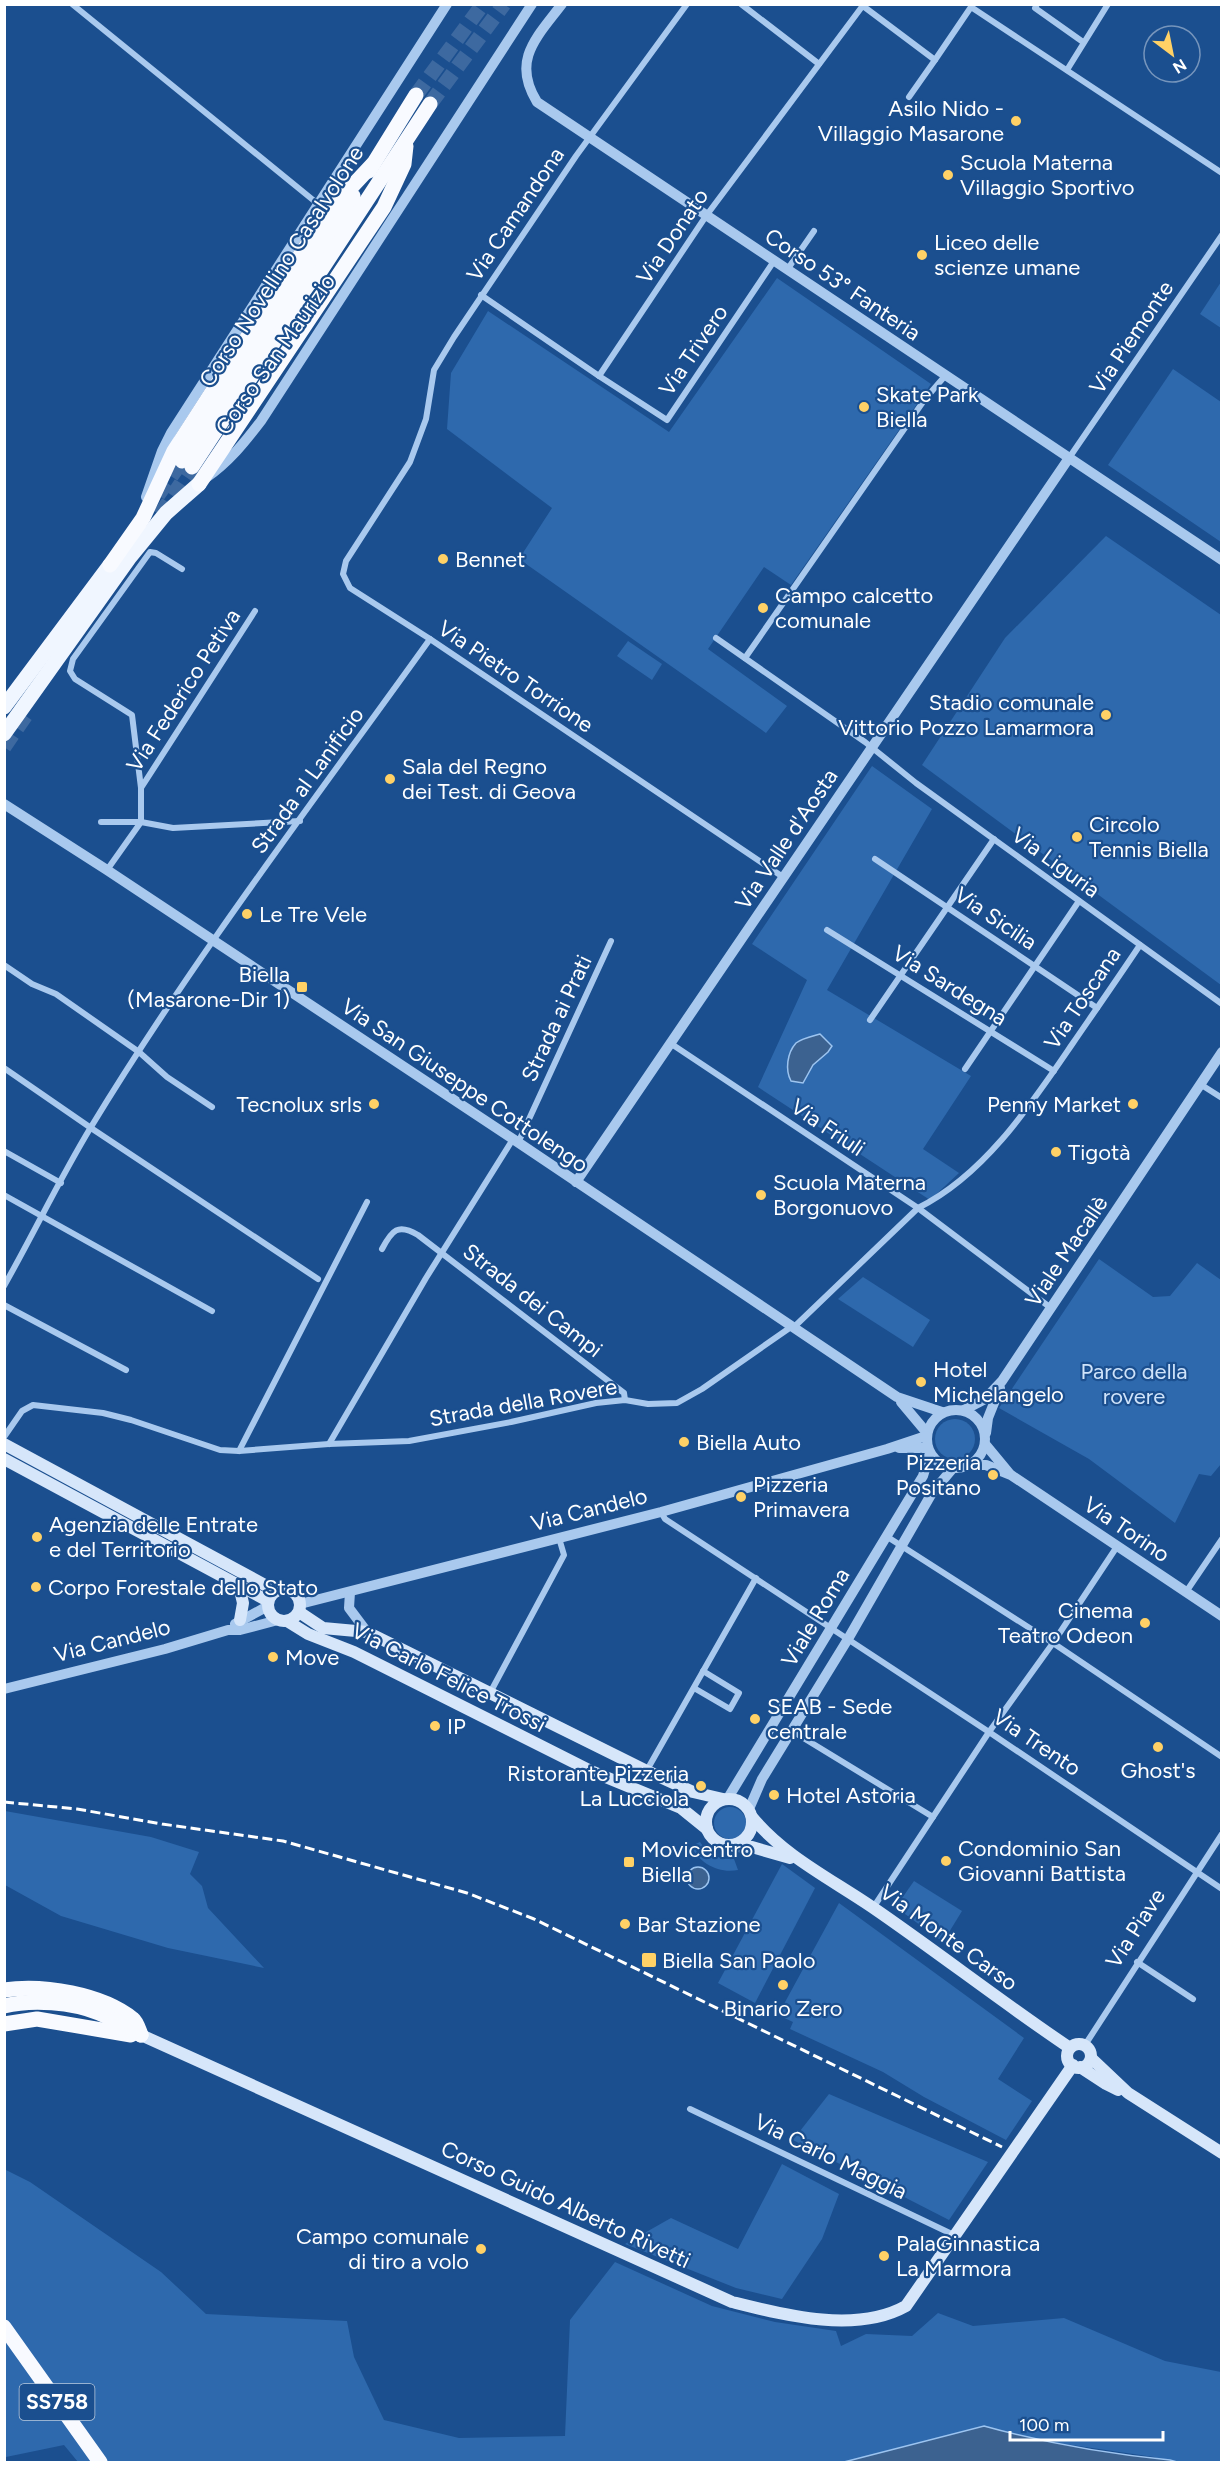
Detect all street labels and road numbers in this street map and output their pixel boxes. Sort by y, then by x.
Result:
street label: Corso Novellino Casalvolone [193,141,369,392]
street label: Via Camandona [461,142,570,286]
street label: Via Donato [631,183,714,289]
street label: Corso 53° Fanteria [760,222,926,347]
street label: Corso San Maurizio [210,269,341,440]
street label: Via Piemonte [1084,275,1179,399]
street label: Via Trivero [653,300,734,401]
street label: Via Federico Petiva [121,604,246,777]
street label: Via Pietro Torrione [433,615,598,738]
street label: Strada al Lanificio [245,702,370,859]
street label: Via Valle d'Aosta [729,764,844,915]
street label: Via Liguria [1006,821,1105,903]
street label: Via Sicilia [949,881,1042,956]
street label: Via Sardegna [887,939,1012,1031]
street label: Via Toscana [1038,942,1126,1055]
street label: Strada ai Prati [515,951,598,1086]
street label: Via San Giuseppe Cottolengo [336,993,593,1178]
street label: Via Friuli [786,1093,870,1162]
street label: Viale Macallè [1019,1190,1114,1312]
street label: Strada dei Campi [458,1238,608,1363]
street label: Strada della Rovere [427,1373,619,1432]
street label: Via Candelo [528,1482,650,1537]
street label: Via Torino [1078,1491,1175,1568]
street label: Viale Roma [775,1563,855,1672]
street label: Via Candelo [51,1613,173,1668]
street label: Via Carlo Felice Trossi [347,1617,551,1738]
street label: Via Trento [987,1703,1086,1782]
street label: Via Monte Carso [874,1878,1023,1996]
street label: Via Piave [1100,1884,1171,1973]
street label: Via Carlo Maggia [750,2108,912,2205]
street label: Corso Guido Alberto Rivetti [437,2135,695,2274]
road number: SS758 [20,2384,94,2420]

